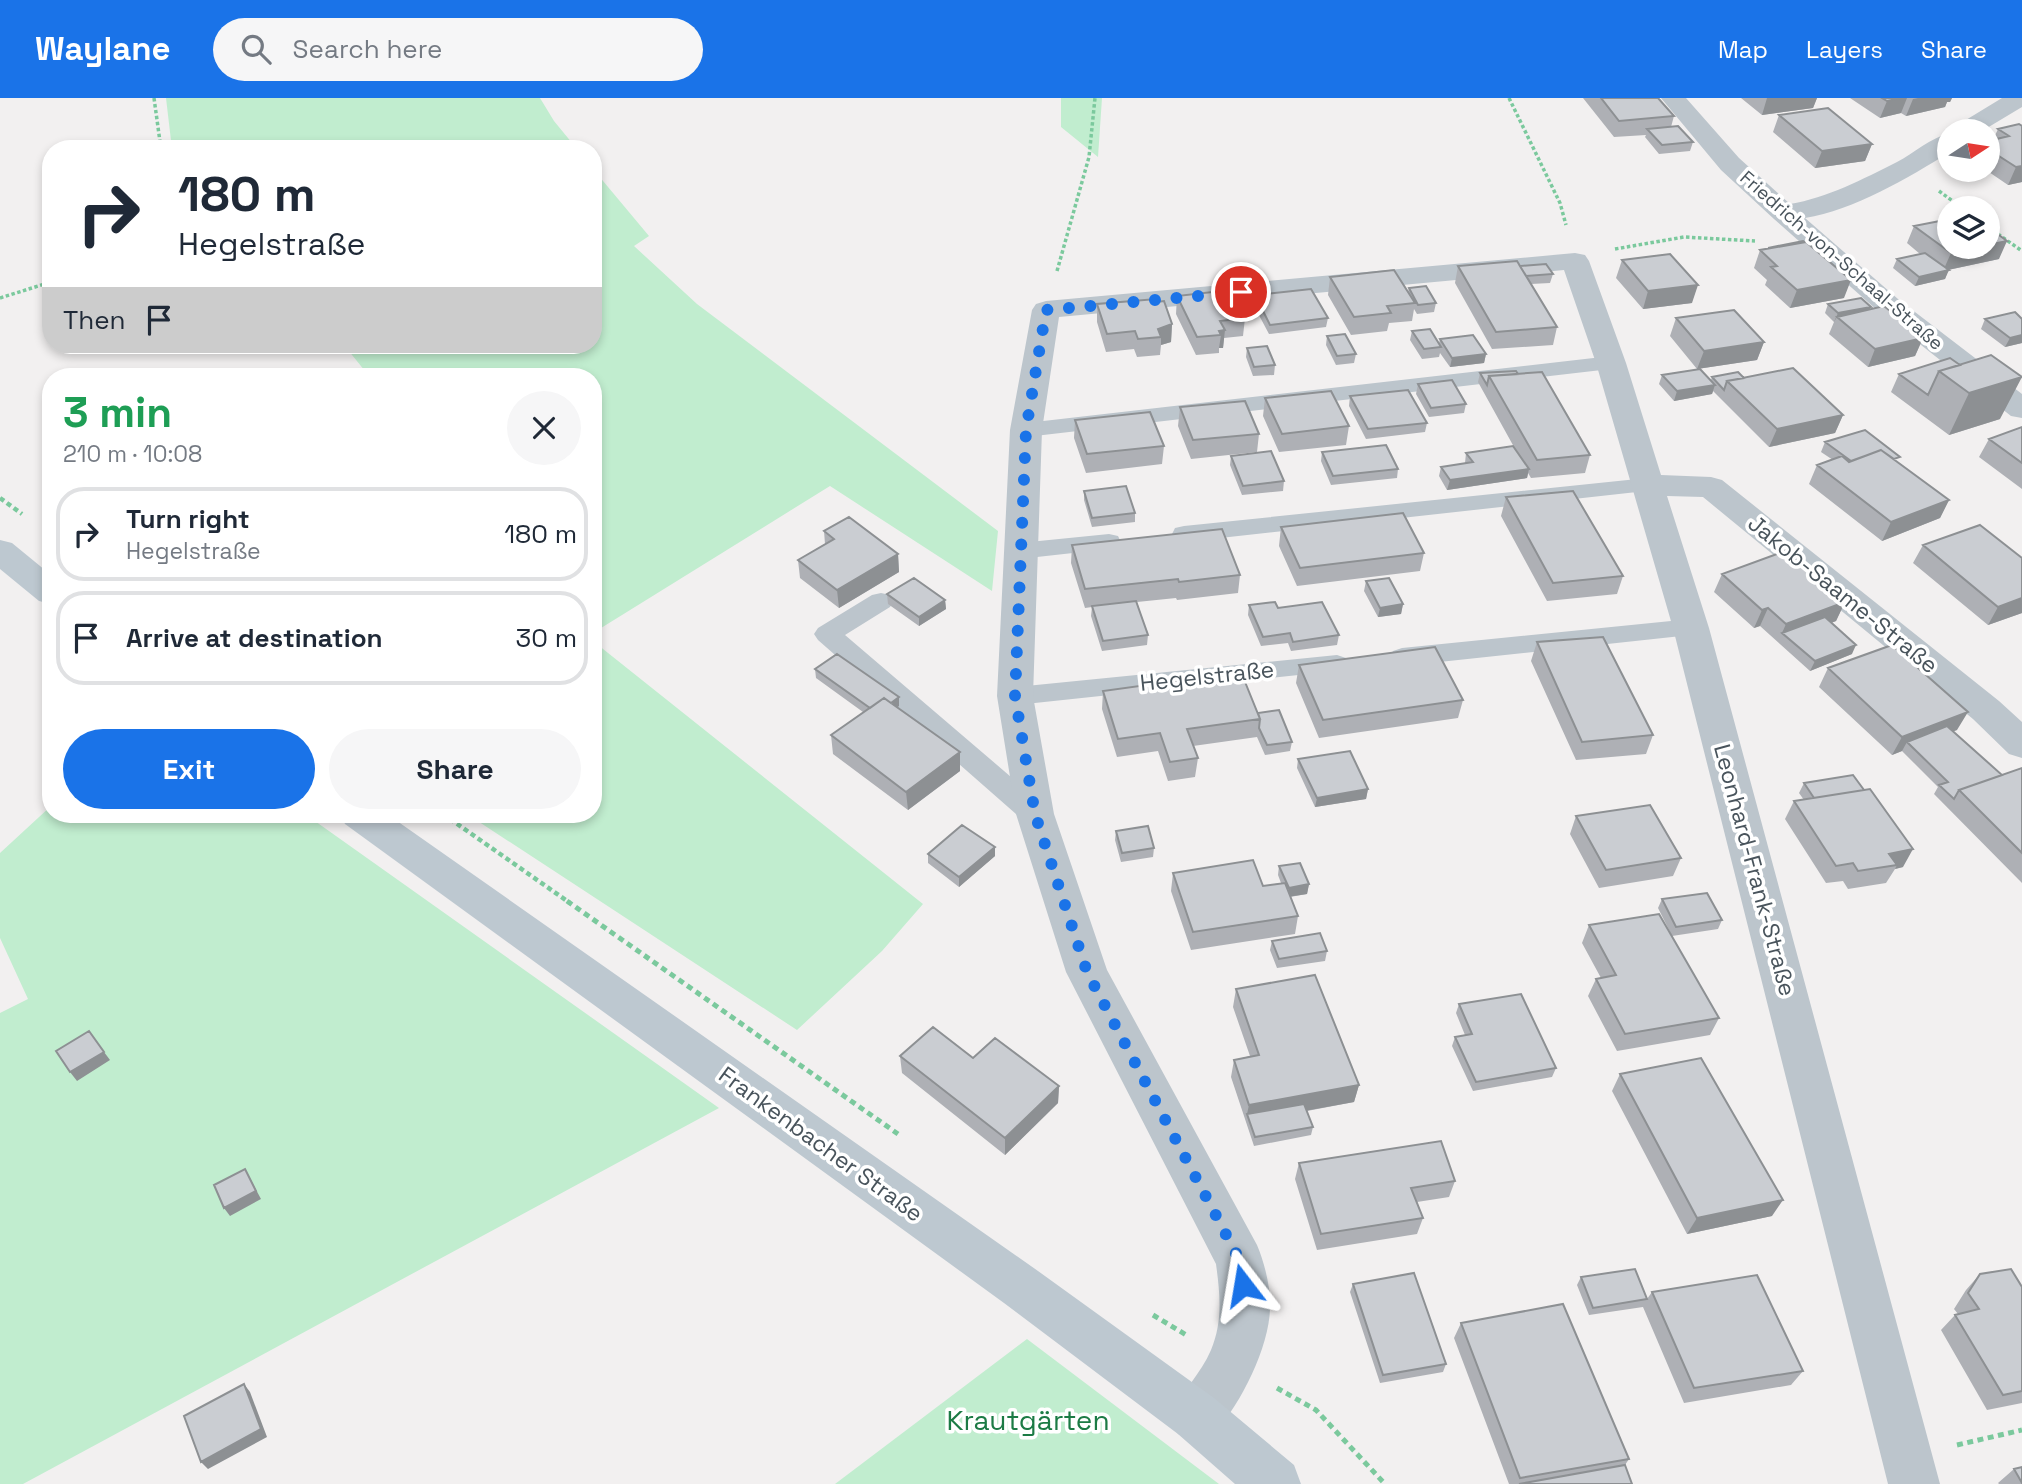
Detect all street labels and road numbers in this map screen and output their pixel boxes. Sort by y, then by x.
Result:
street label: Friedrich-von-Schaal-Straße [1735,165,1949,356]
street label: Jakob-Saame-Straße [1742,508,1944,680]
street label: Hegelstraße [1138,654,1276,698]
street label: Leonhard-Frank-Straße [1707,741,1803,999]
street label: Frankenbacher Straße [713,1060,929,1228]

